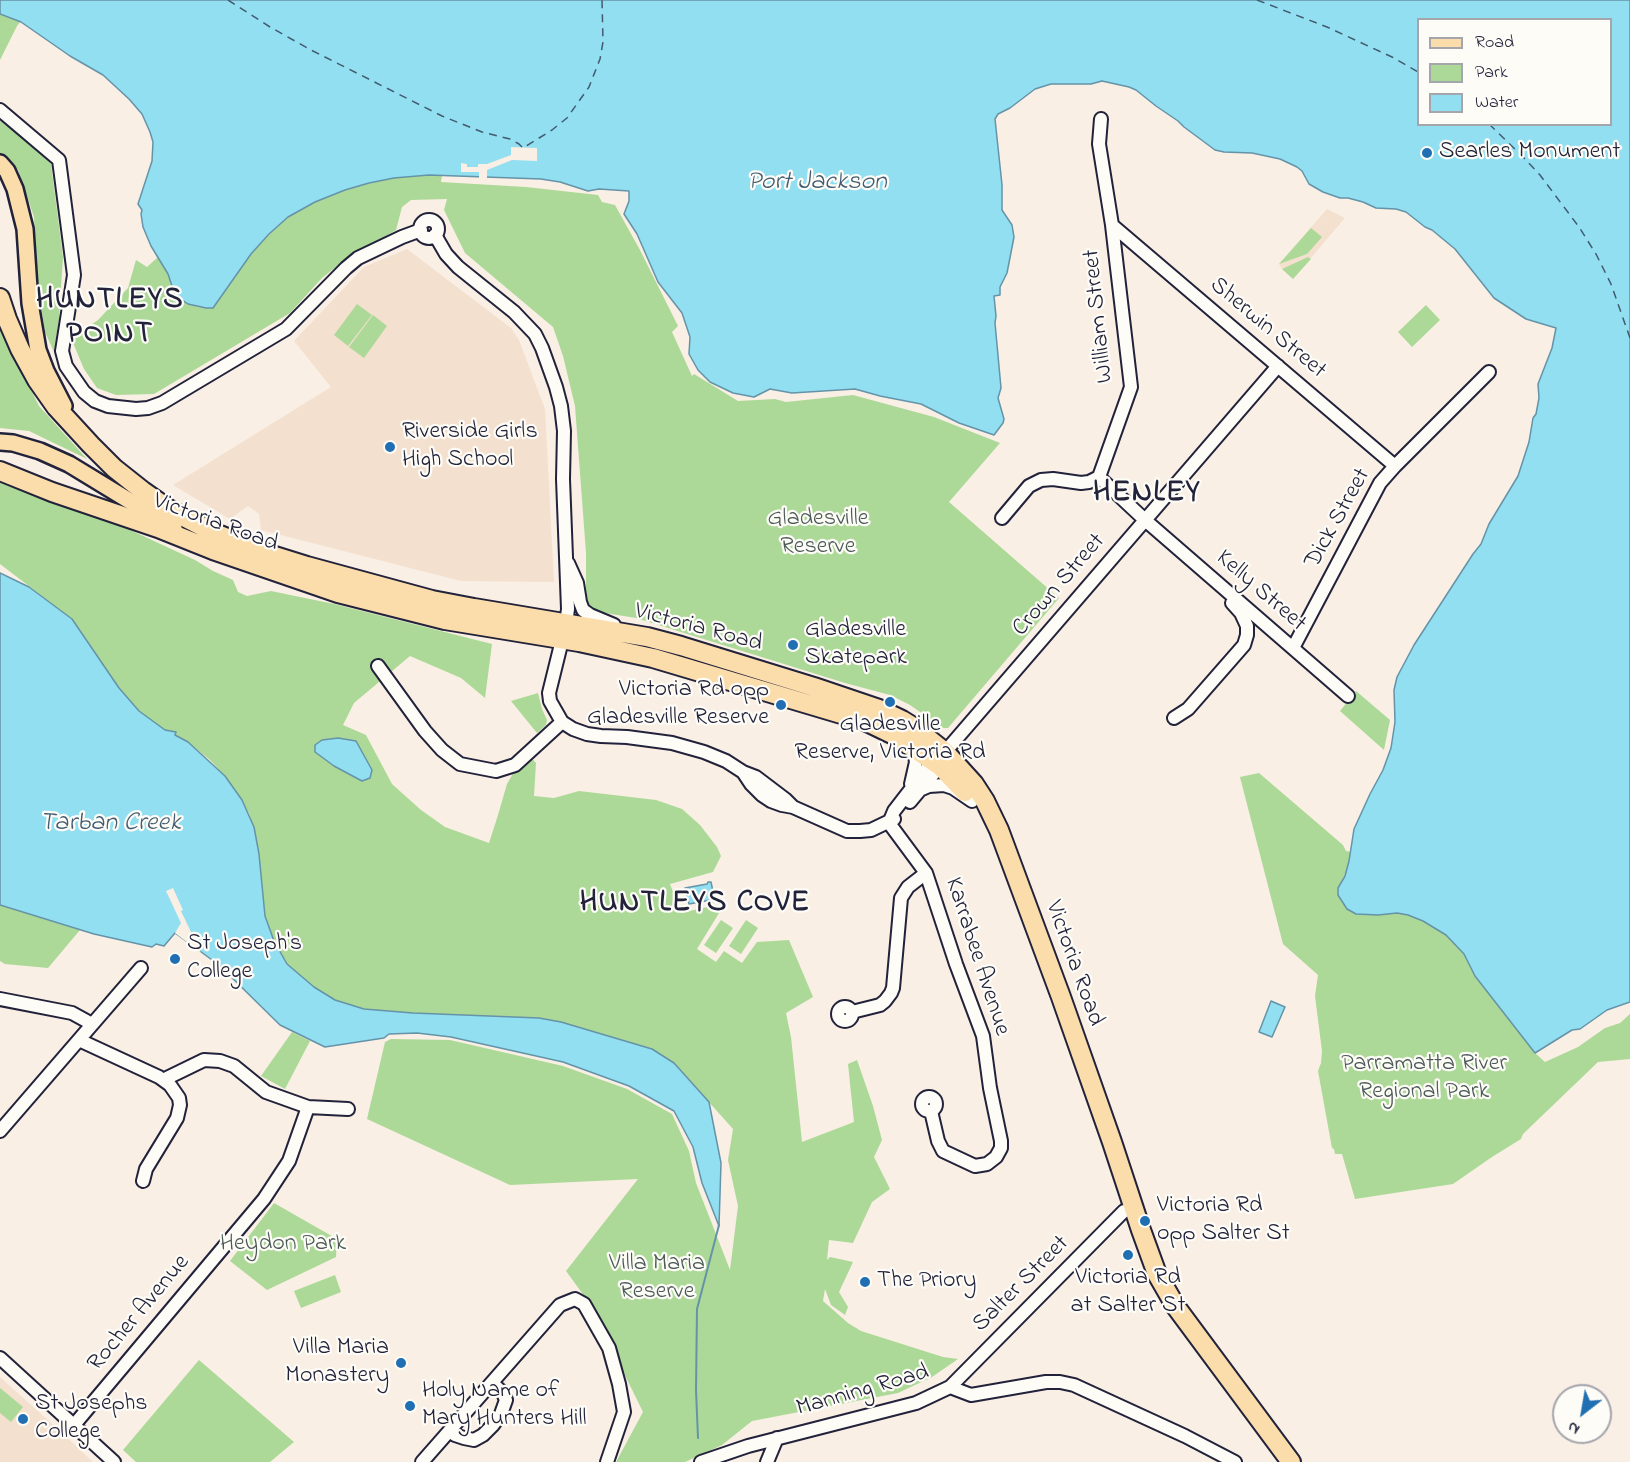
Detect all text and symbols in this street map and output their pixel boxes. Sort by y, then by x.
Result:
legend [1417,18,1612,126]
text: Road [1475,30,1514,56]
text: Park [1475,60,1508,86]
text: Water [1475,90,1518,116]
place label: Searles Monument [1439,139,1620,167]
marker: Searles Monument [1420,146,1434,160]
water label: Port Jackson [747,168,887,200]
street label: William Street [1079,248,1121,384]
street label: Sherwin Street [1203,272,1331,386]
district label: HUNTLEYS POINT [36,284,184,354]
place label: Riverside Girls High School [402,419,538,475]
marker: Riverside Girls High School [383,440,397,454]
street label: Dick Street [1300,464,1378,574]
district label: HENLEY [1093,477,1201,513]
street label: Victoria Road [149,488,281,560]
park label: Gladesville Reserve [768,506,868,562]
street label: Crown Street [1007,529,1113,643]
street label: Kelly Street [1209,545,1311,639]
street label: Victoria Road [631,598,765,660]
place label: Gladesville Skatepark [805,617,907,673]
marker: Gladesville Skatepark [786,638,800,652]
place label: Victoria Rd opp Gladesville Reserve [587,677,769,733]
marker: Gladesville Reserve, Victoria Rd [883,695,897,709]
marker: Victoria Rd opp Gladesville Reserve [774,698,788,712]
place label: Gladesville Reserve, Victoria Rd [795,712,985,768]
water label: Tarban Creek [39,809,181,841]
street label: Karrabee Avenue [937,874,1015,1040]
district label: HUNTLEYS COVE [580,887,810,923]
street label: Victoria Road [1037,898,1109,1030]
place label: St Joseph's College [187,931,302,987]
marker: St Joseph's College [168,952,182,966]
park label: Parramatta River Regional Park [1341,1051,1507,1107]
place label: Victoria Rd opp Salter St [1157,1193,1290,1249]
marker: Victoria Rd opp Salter St [1138,1214,1152,1228]
park label: Heydon Park [220,1231,346,1259]
street label: Salter Street [968,1231,1076,1339]
marker: Victoria Rd at Salter St [1121,1248,1135,1262]
street label: Rocher Avenue [83,1250,197,1378]
park label: Villa Maria Reserve [609,1251,705,1307]
place label: Victoria Rd at Salter St [1070,1265,1186,1321]
place label: The Priory [877,1268,976,1296]
marker: The Priory [858,1275,872,1289]
place label: Villa Maria Monastery [285,1335,389,1391]
marker: Villa Maria Monastery [394,1356,408,1370]
street label: Manning Road [793,1359,933,1425]
place label: Holy Name of Mary Hunters Hill [422,1378,587,1434]
north arrow [1552,1384,1612,1444]
place label: St Josephs College [35,1391,148,1447]
marker: Holy Name of Mary Hunters Hill [403,1399,417,1413]
marker: St Josephs College [16,1412,30,1426]
text: N [1563,1415,1585,1441]

